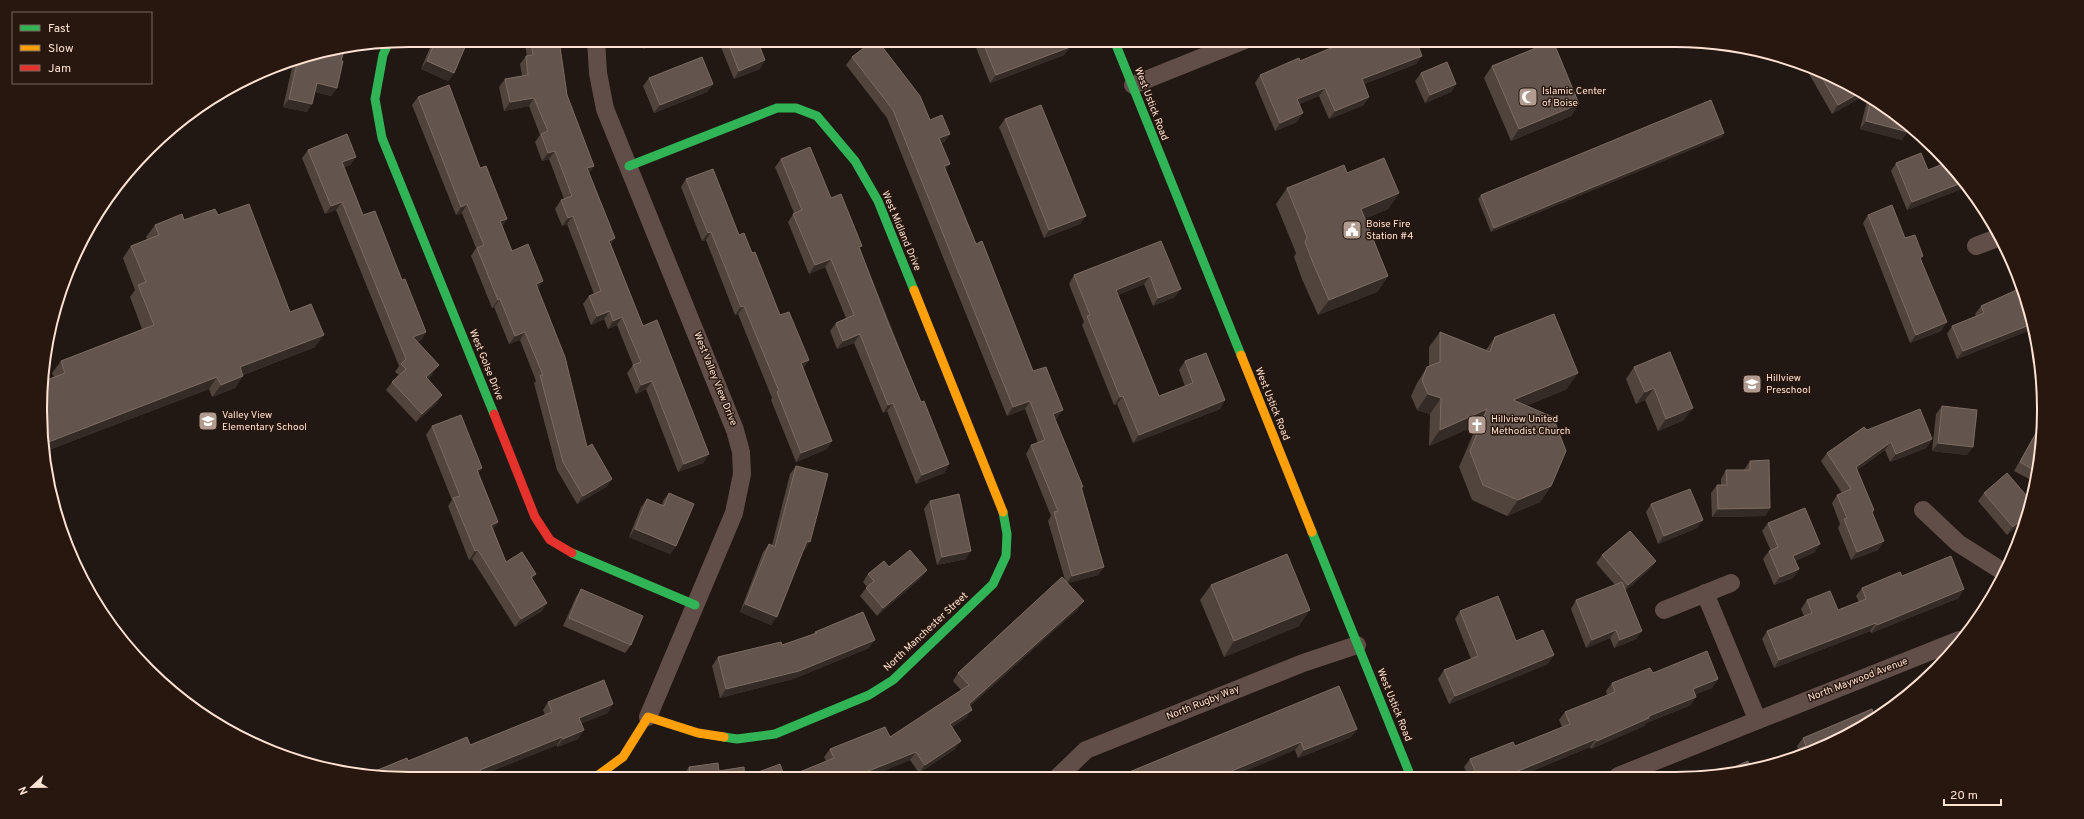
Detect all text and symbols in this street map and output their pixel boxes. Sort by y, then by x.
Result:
legend [12,12,152,84]
text: Fast [48,21,70,37]
text: Slow [48,41,74,57]
text: Jam [48,61,71,77]
street label: West Ustick Road [1131,65,1171,143]
place label: Islamic Center of Boise [1542,85,1606,110]
mosque icon: Islamic Center of Boise [1517,86,1539,108]
street label: West Midland Drive [878,189,924,273]
place label: Boise Fire Station #4 [1366,218,1413,243]
public building icon: Boise Fire Station #4 [1341,219,1363,241]
street label: West Golse Drive [466,328,506,402]
street label: West Valley View Drive [690,330,740,428]
street label: West Ustick Road [1251,366,1293,442]
place label: Hillview Preschool [1766,372,1811,397]
school or university icon: Hillview Preschool [1741,373,1763,395]
place label: Valley View Elementary School [222,409,307,434]
school or university icon: Valley View Elementary School [197,410,219,432]
place label: Hillview United Methodist Church [1491,413,1570,438]
church icon: Hillview United Methodist Church [1466,414,1488,436]
street label: North Manchester Street [881,589,971,675]
street label: North Maywood Avenue [1806,655,1910,705]
street label: West Ustick Road [1373,667,1415,743]
street label: North Rugby Way [1165,682,1241,724]
north arrow [12,767,52,807]
scale bar [1944,781,2001,807]
text: N [16,784,32,797]
text: 20 m [1950,788,1978,804]

